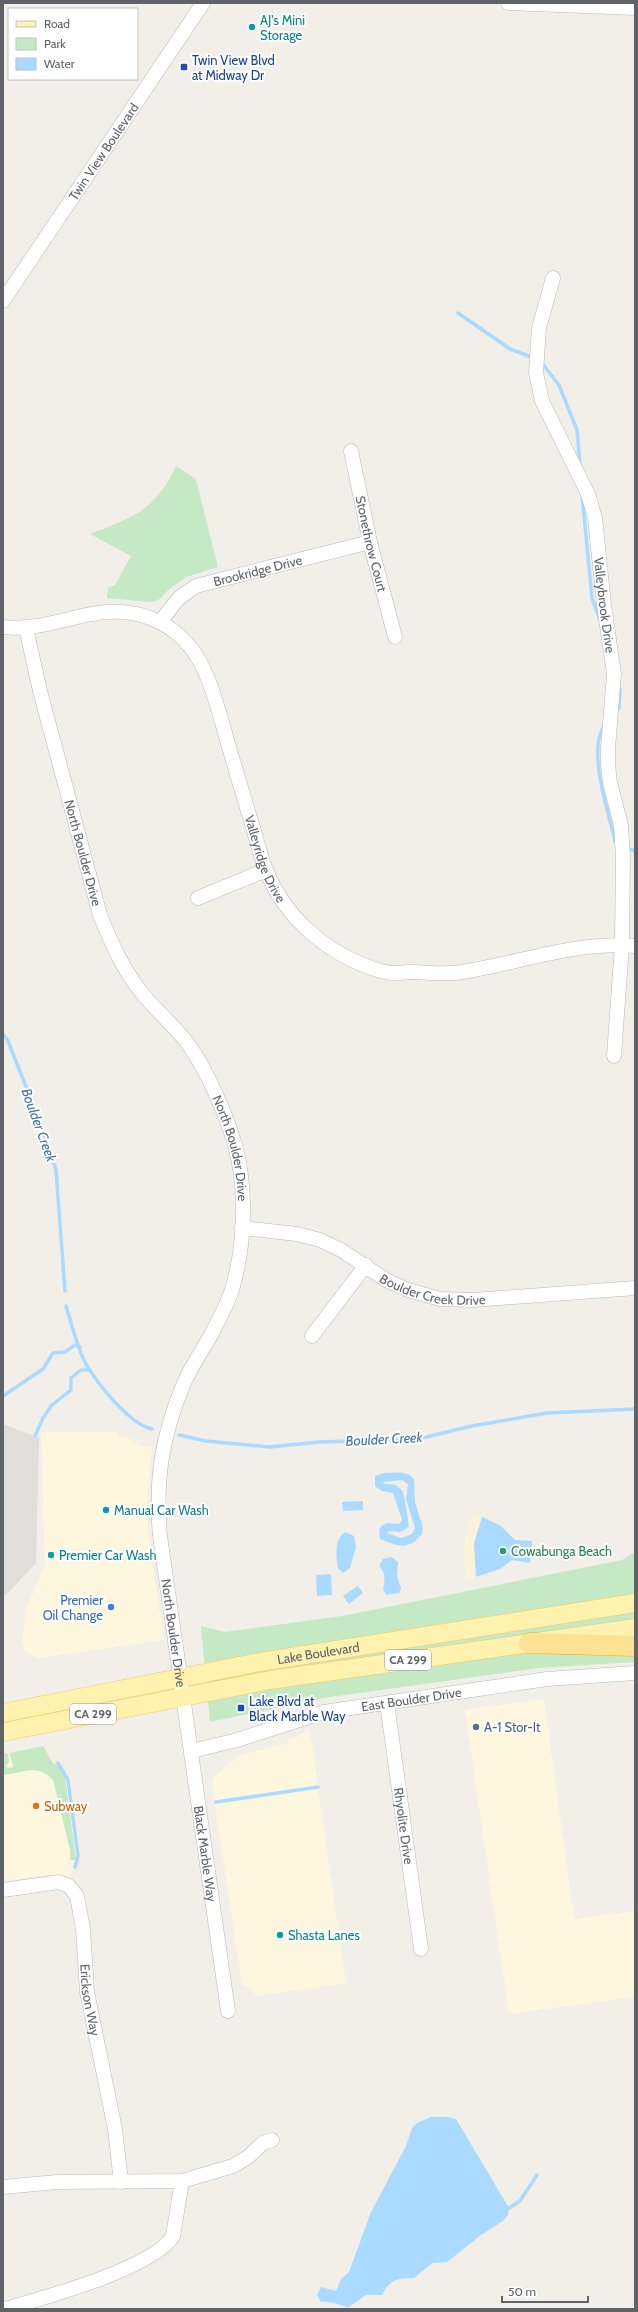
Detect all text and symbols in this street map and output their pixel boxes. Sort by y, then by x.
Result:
legend [8,8,138,80]
place label: AJ's Mini Storage [260,12,305,43]
text: Road [44,16,70,31]
marker: AJ's Mini Storage [247,22,257,32]
text: Park [44,36,66,51]
place label: Twin View Blvd at Midway Dr [192,52,275,83]
text: Water [44,56,75,71]
marker: Twin View Blvd at Midway Dr [179,62,189,72]
street label: Twin View Boulevard [65,100,142,203]
street label: Stonethrow Court [353,494,391,594]
street label: Brookridge Drive [211,551,304,589]
street label: Valleybrook Drive [591,556,619,654]
street label: North Boulder Drive [61,798,105,908]
street label: Valleyridge Drive [242,813,290,906]
water label: Boulder Creek [17,1086,61,1165]
street label: North Boulder Drive [209,1093,251,1202]
street label: Boulder Creek Drive [377,1270,486,1308]
water label: Boulder Creek [345,1428,424,1450]
place label: Manual Car Wash [114,1502,209,1518]
marker: Manual Car Wash [101,1505,111,1515]
place label: Cowabunga Beach [511,1543,612,1559]
marker: Cowabunga Beach [498,1546,508,1556]
place label: Premier Car Wash [59,1547,157,1563]
marker: Premier Car Wash [46,1550,56,1560]
street label: North Boulder Drive [158,1578,190,1689]
place label: Premier Oil Change [43,1592,104,1623]
marker: Premier Oil Change [106,1602,116,1612]
street label: Lake Boulevard [276,1638,361,1667]
road number: CA 299 [385,1650,431,1670]
street label: East Boulder Drive [360,1684,463,1714]
place label: Lake Blvd at Black Marble Way [249,1693,346,1724]
marker: Lake Blvd at Black Marble Way [236,1703,246,1713]
road number: CA 299 [70,1704,116,1724]
place label: A-1 Stor-It [484,1719,541,1735]
marker: A-1 Stor-It [471,1722,481,1732]
street label: Rhyolite Drive [391,1786,417,1866]
place label: Subway [44,1798,88,1814]
marker: Subway [31,1801,41,1811]
street label: Black Marble Way [191,1805,220,1903]
place label: Shasta Lanes [288,1927,360,1943]
marker: Shasta Lanes [275,1930,285,1940]
street label: Erickson Way [77,1963,104,2038]
scale bar [502,2278,588,2304]
text: 50 m [508,2284,536,2299]

